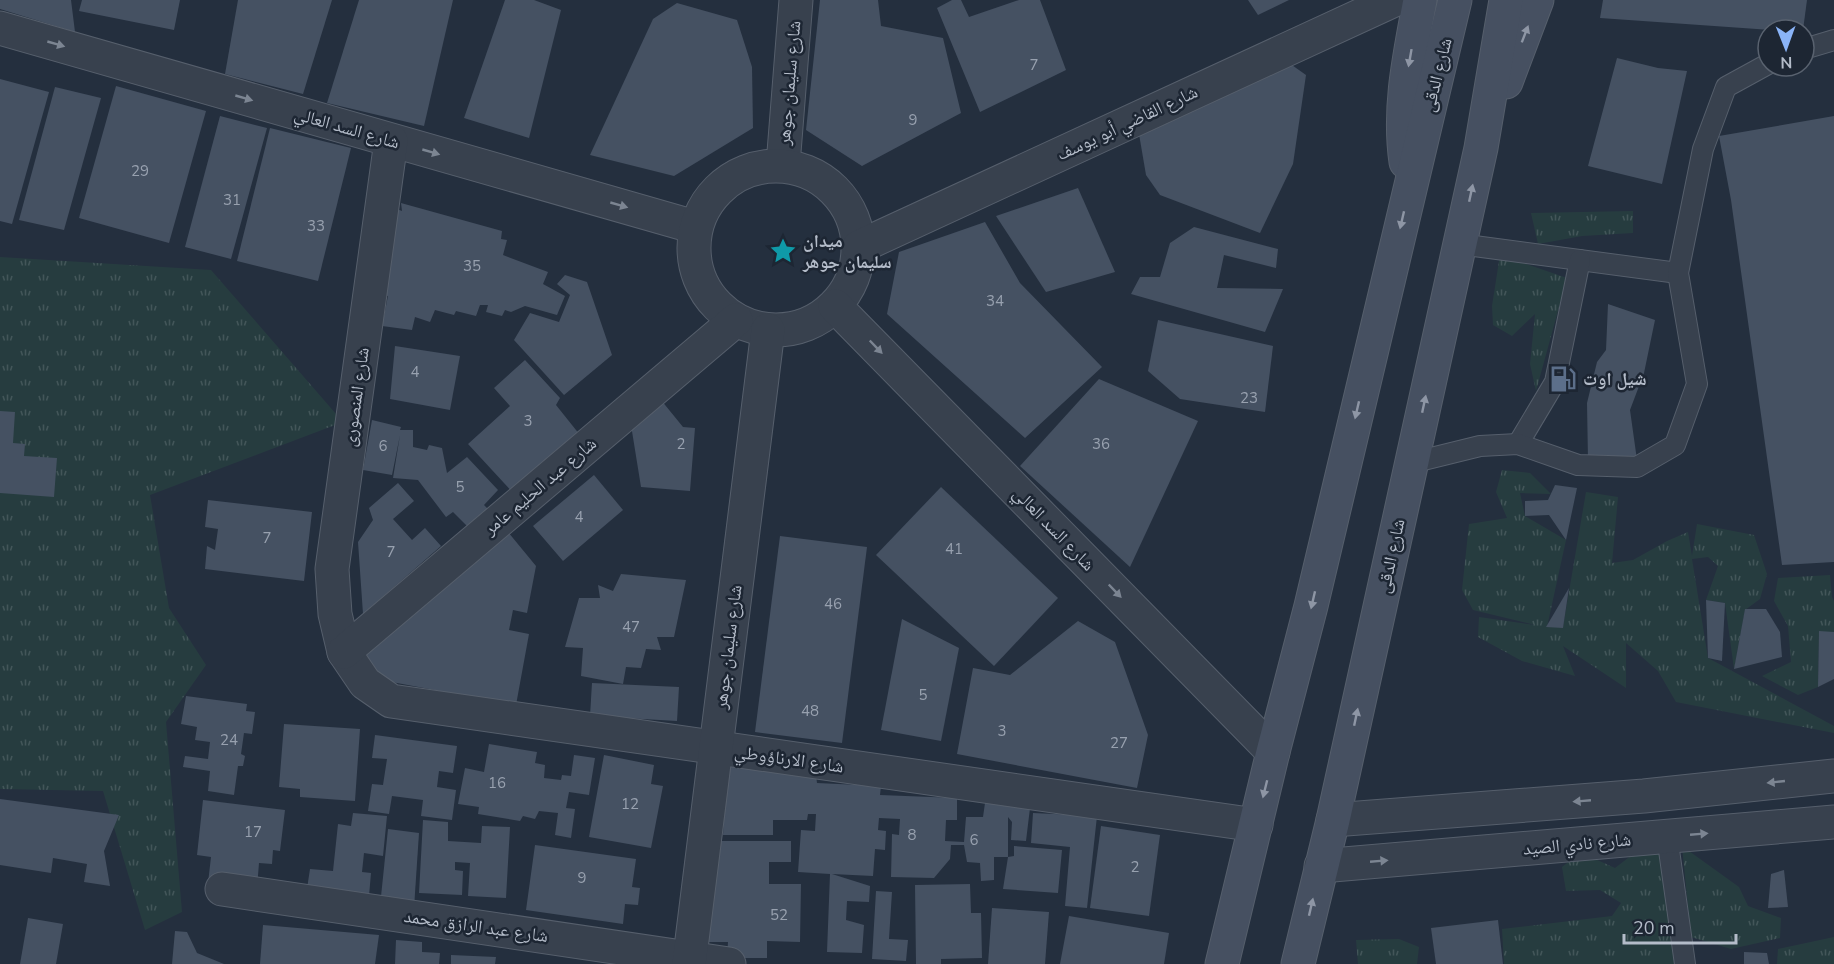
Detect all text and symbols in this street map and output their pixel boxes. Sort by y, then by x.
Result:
north arrow [1756,18,1816,78]
street label: شارع سليمان جوهر [772,20,806,147]
one-way arrow [1520,25,1530,43]
street label: شارع الدقى [1416,36,1458,114]
one-way arrow [47,40,65,49]
one-way arrow [1405,48,1414,67]
text: N [1780,51,1792,73]
house number: 7 [1029,55,1039,75]
street label: شارع القاضي أبو يوسف [1053,80,1203,169]
one-way arrow [235,94,253,103]
street label: شارع السد العالي [291,102,402,157]
house number: 9 [908,110,918,130]
one-way arrow [422,148,440,157]
house number: 29 [131,161,149,181]
one-way arrow [1466,183,1476,202]
house number: 31 [223,190,241,210]
one-way arrow [610,201,628,211]
one-way arrow [1397,211,1407,229]
house number: 33 [307,216,325,236]
place label: ميدان سليمان جوهر [802,229,892,274]
place icon: ميدان سليمان جوهر [768,236,798,266]
house number: 35 [463,256,481,276]
house number: 34 [986,291,1004,311]
one-way arrow [868,340,882,354]
street label: شارع المنصورى [337,346,375,448]
house number: 4 [410,362,420,382]
fuel station icon: شيل اوت [1548,364,1578,394]
place label: شيل اوت [1583,367,1647,391]
house number: 23 [1240,388,1258,408]
one-way arrow [1420,394,1430,413]
one-way arrow [1352,401,1362,419]
house number: 3 [523,411,533,431]
street label: شارع عبد الحليم عامر [478,432,602,541]
house number: 2 [676,434,686,454]
house number: 36 [1092,434,1110,454]
house number: 6 [378,436,388,456]
house number: 5 [455,477,465,497]
street label: شارع السد العالي [1006,482,1100,578]
house number: 4 [574,507,584,527]
street label: شارع الدقى [1371,517,1411,595]
house number: 7 [262,528,272,548]
house number: 41 [945,539,963,559]
house number: 7 [386,542,396,562]
street label: شارع سليمان جوهر [708,583,748,712]
one-way arrow [1108,584,1122,598]
one-way arrow [1307,591,1317,609]
house number: 46 [824,594,842,614]
house number: 47 [622,617,640,637]
house number: 5 [918,685,928,705]
house number: 48 [801,701,819,721]
one-way arrow [1351,708,1361,726]
house number: 3 [997,721,1007,741]
house number: 24 [220,730,238,750]
house number: 27 [1110,733,1128,753]
street label: شارع الارناؤوطي [733,739,845,781]
house number: 16 [488,773,506,793]
one-way arrow [1766,777,1785,787]
one-way arrow [1259,780,1269,798]
house number: 12 [621,794,639,814]
one-way arrow [1572,796,1591,805]
house number: 17 [244,822,262,842]
house number: 8 [907,825,917,845]
street label: شارع نادي الصيد [1522,827,1632,863]
one-way arrow [1689,829,1708,838]
house number: 6 [969,830,979,850]
one-way arrow [1370,856,1389,866]
house number: 2 [1130,857,1140,877]
house number: 9 [577,868,587,888]
one-way arrow [1307,898,1317,916]
street label: شارع عبد الرازق محمد [402,904,550,948]
house number: 52 [770,905,788,925]
scale bar [1624,907,1736,945]
text: 20 m [1633,916,1675,940]

